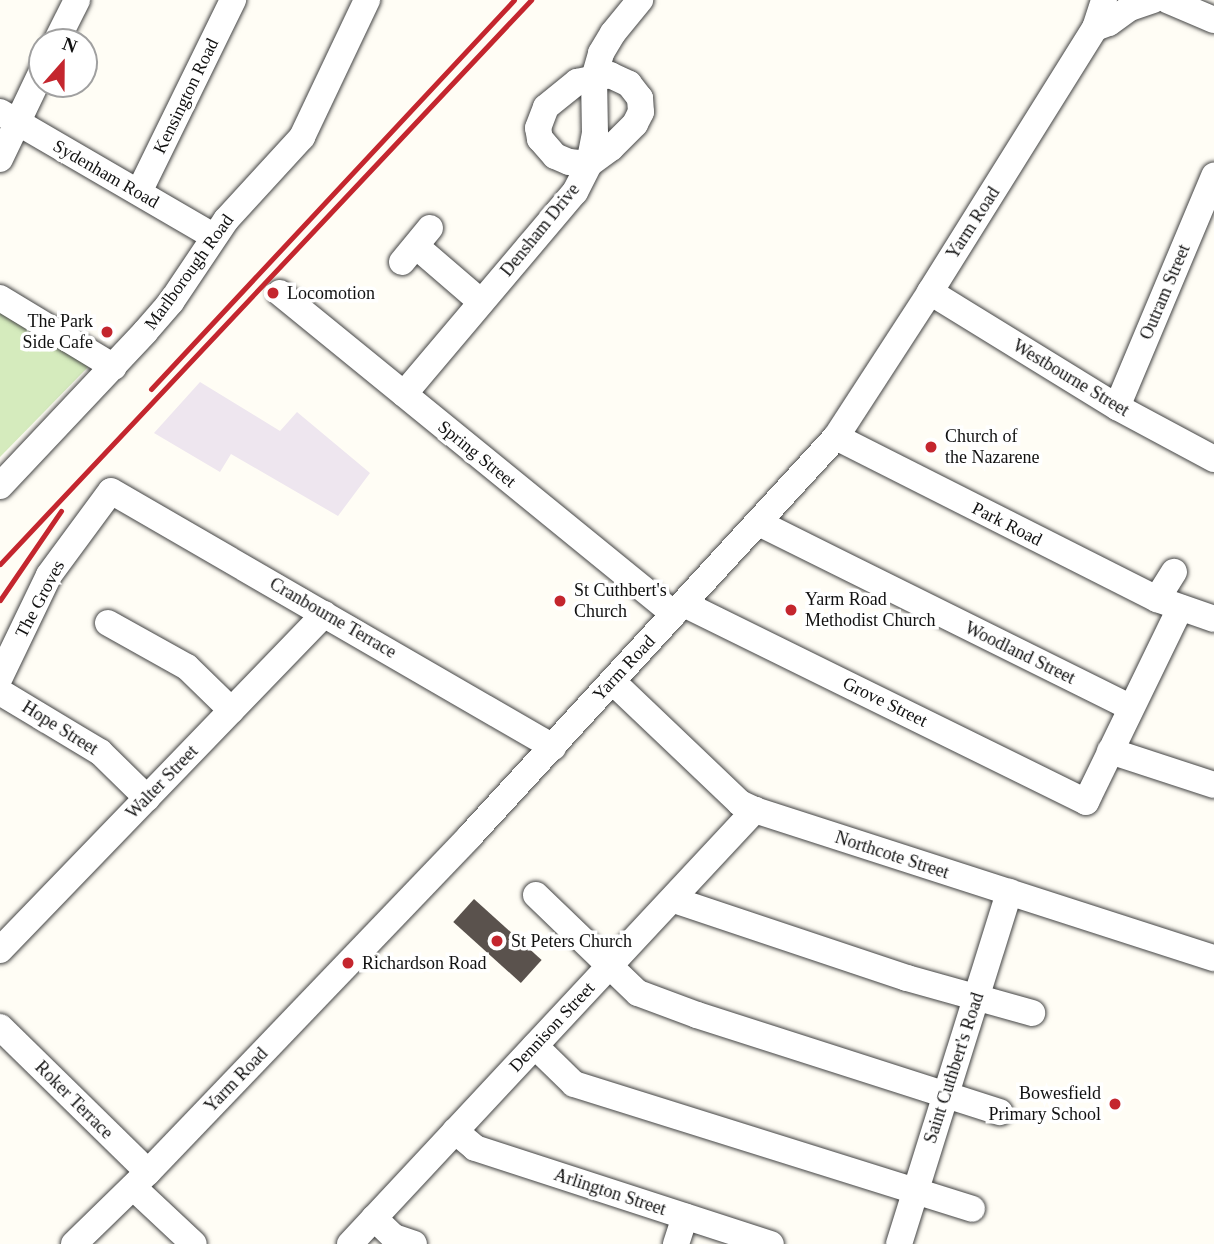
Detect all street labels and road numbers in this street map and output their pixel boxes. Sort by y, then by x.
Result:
street label: Kensington Road [149,35,223,157]
street label: Sydenham Road [49,135,163,213]
street label: Densham Drive [496,179,584,281]
street label: Yarm Road [942,183,1004,263]
street label: Marlborough Road [140,210,238,334]
street label: Outram Street [1135,241,1195,343]
street label: Westbourne Street [1009,335,1133,421]
street label: Spring Street [433,416,521,492]
street label: Park Road [968,497,1046,551]
street label: The Groves [11,557,69,641]
street label: Cranbourne Terrace [266,573,400,663]
street label: Woodland Street [961,617,1079,689]
street label: Yarm Road [588,631,660,705]
street label: Grove Street [839,672,931,732]
street label: Hope Street [18,696,102,760]
street label: Walter Street [122,741,202,823]
street label: Northcote Street [832,826,952,884]
street label: Dennison Street [505,977,599,1077]
street label: Saint Cuthbert's Road [919,990,989,1146]
street label: Yarm Road [200,1043,272,1117]
street label: Roker Terrace [30,1056,118,1144]
street label: Arlington Street [551,1164,669,1220]

